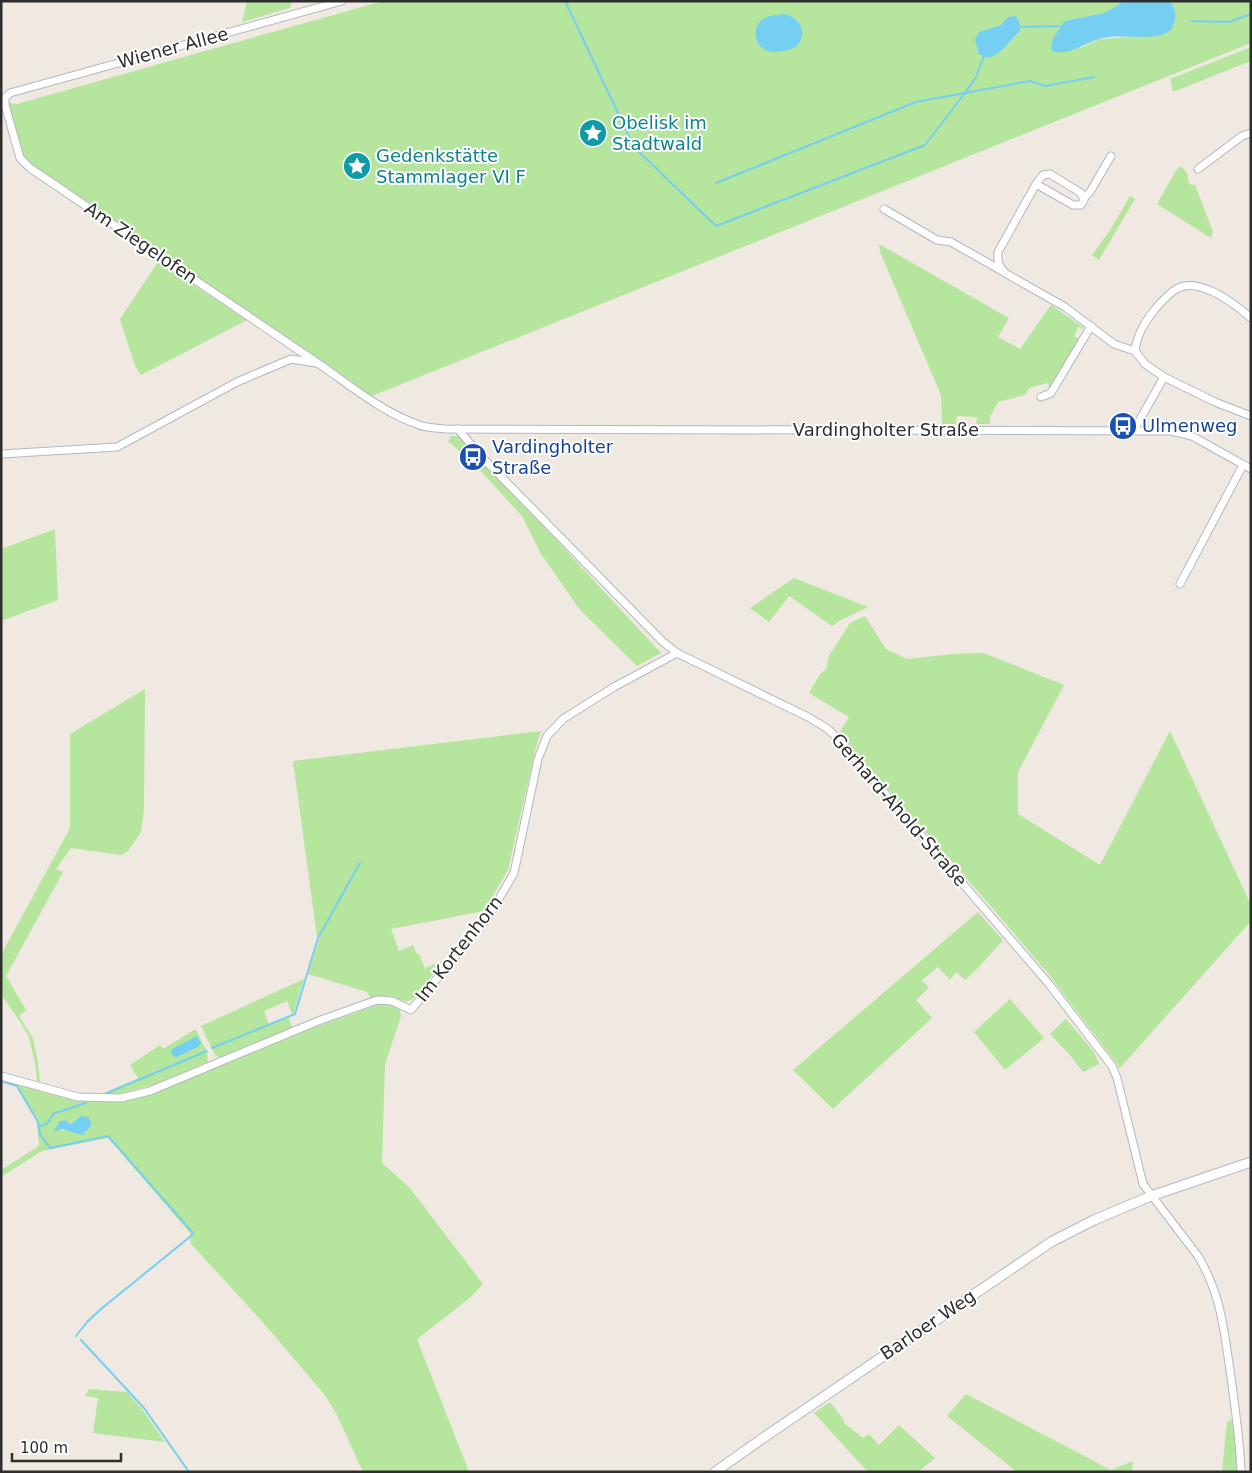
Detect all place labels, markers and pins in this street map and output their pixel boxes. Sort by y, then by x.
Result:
place label: Obelisk im Stadtwald [612,112,707,154]
place icon: Obelisk im Stadtwald [578,118,608,148]
place label: Gedenkstätte Stammlager VI F [376,145,526,187]
place icon: Gedenkstätte Stammlager VI F [342,151,372,181]
bus stop icon: Ulmenweg [1108,411,1138,441]
place label: Ulmenweg [1142,415,1237,436]
place label: Vardingholter Straße [492,436,614,478]
bus stop icon: Vardingholter Straße [458,442,488,472]

